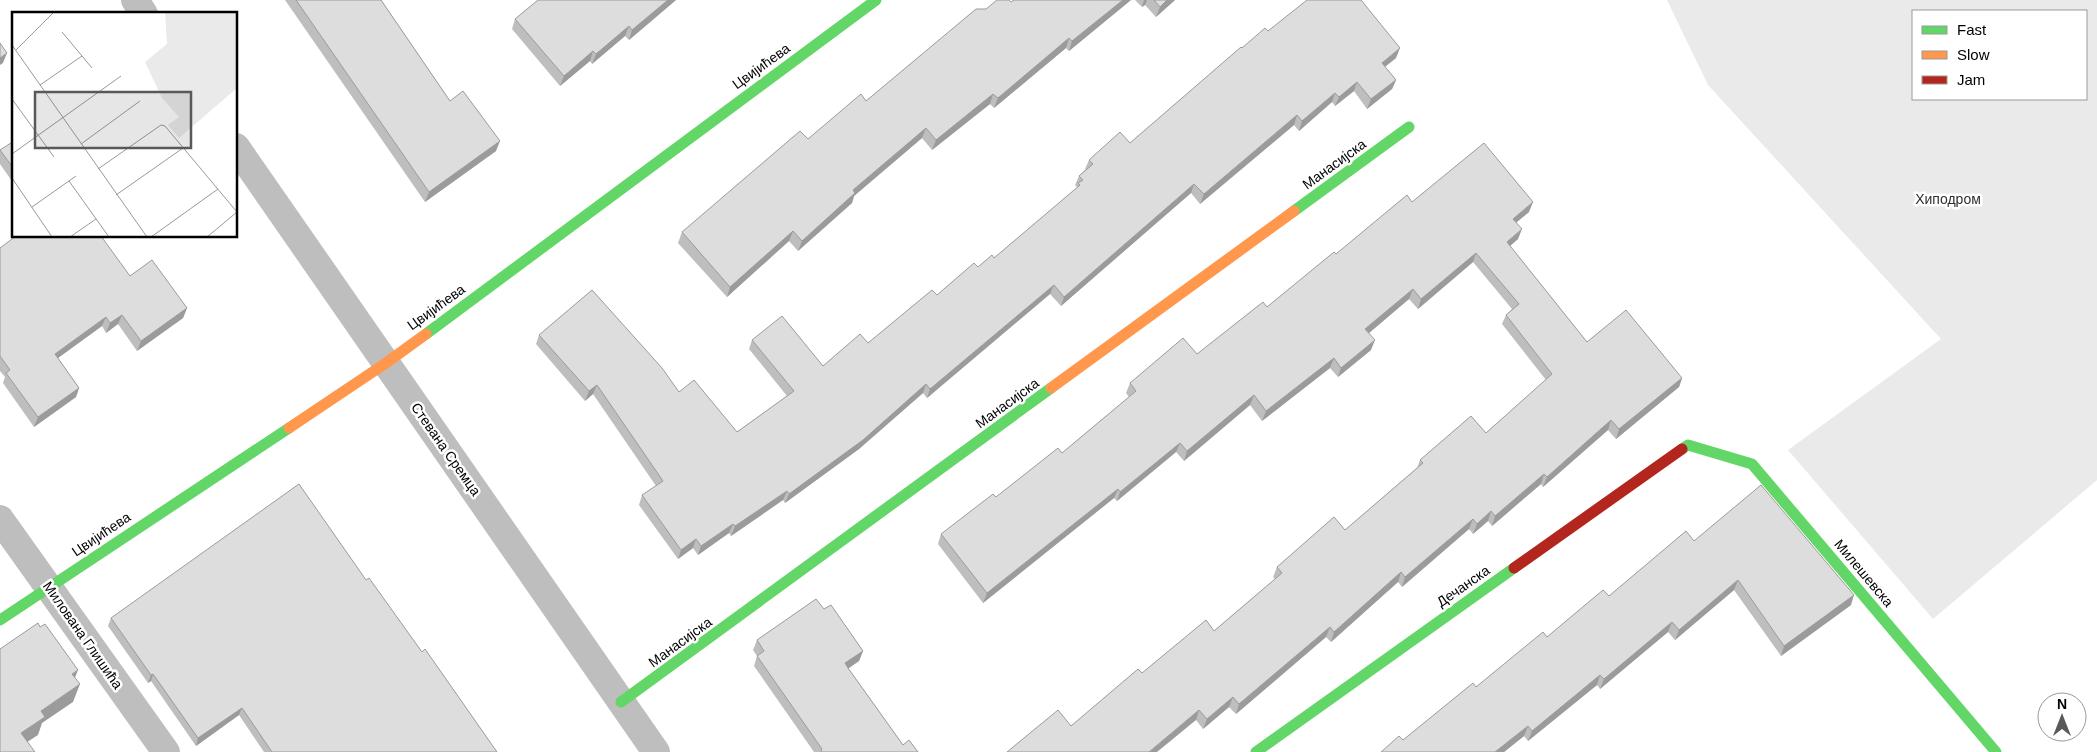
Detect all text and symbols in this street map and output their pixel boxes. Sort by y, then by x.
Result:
legend [1912,10,2087,100]
inset map [12,12,238,238]
text: Fast [1957,21,1987,38]
street label: Цвијићева [729,40,793,92]
text: Slow [1957,46,1990,63]
text: Jam [1957,71,1985,88]
street label: Манасијска [1299,136,1369,192]
park label: Хиподром [1915,191,1981,207]
street label: Цвијићева [404,281,468,333]
street label: Манасијска [972,375,1042,431]
street label: Стевана Сремца [408,399,484,499]
street label: Цвијићева [69,508,133,559]
street label: Милешевска [1831,536,1897,610]
street label: Дечанска [1433,562,1493,610]
street label: Милована Глишића [40,578,126,692]
street label: Манасијска [645,614,715,670]
north arrow [2037,692,2087,742]
text: N [2057,696,2067,712]

